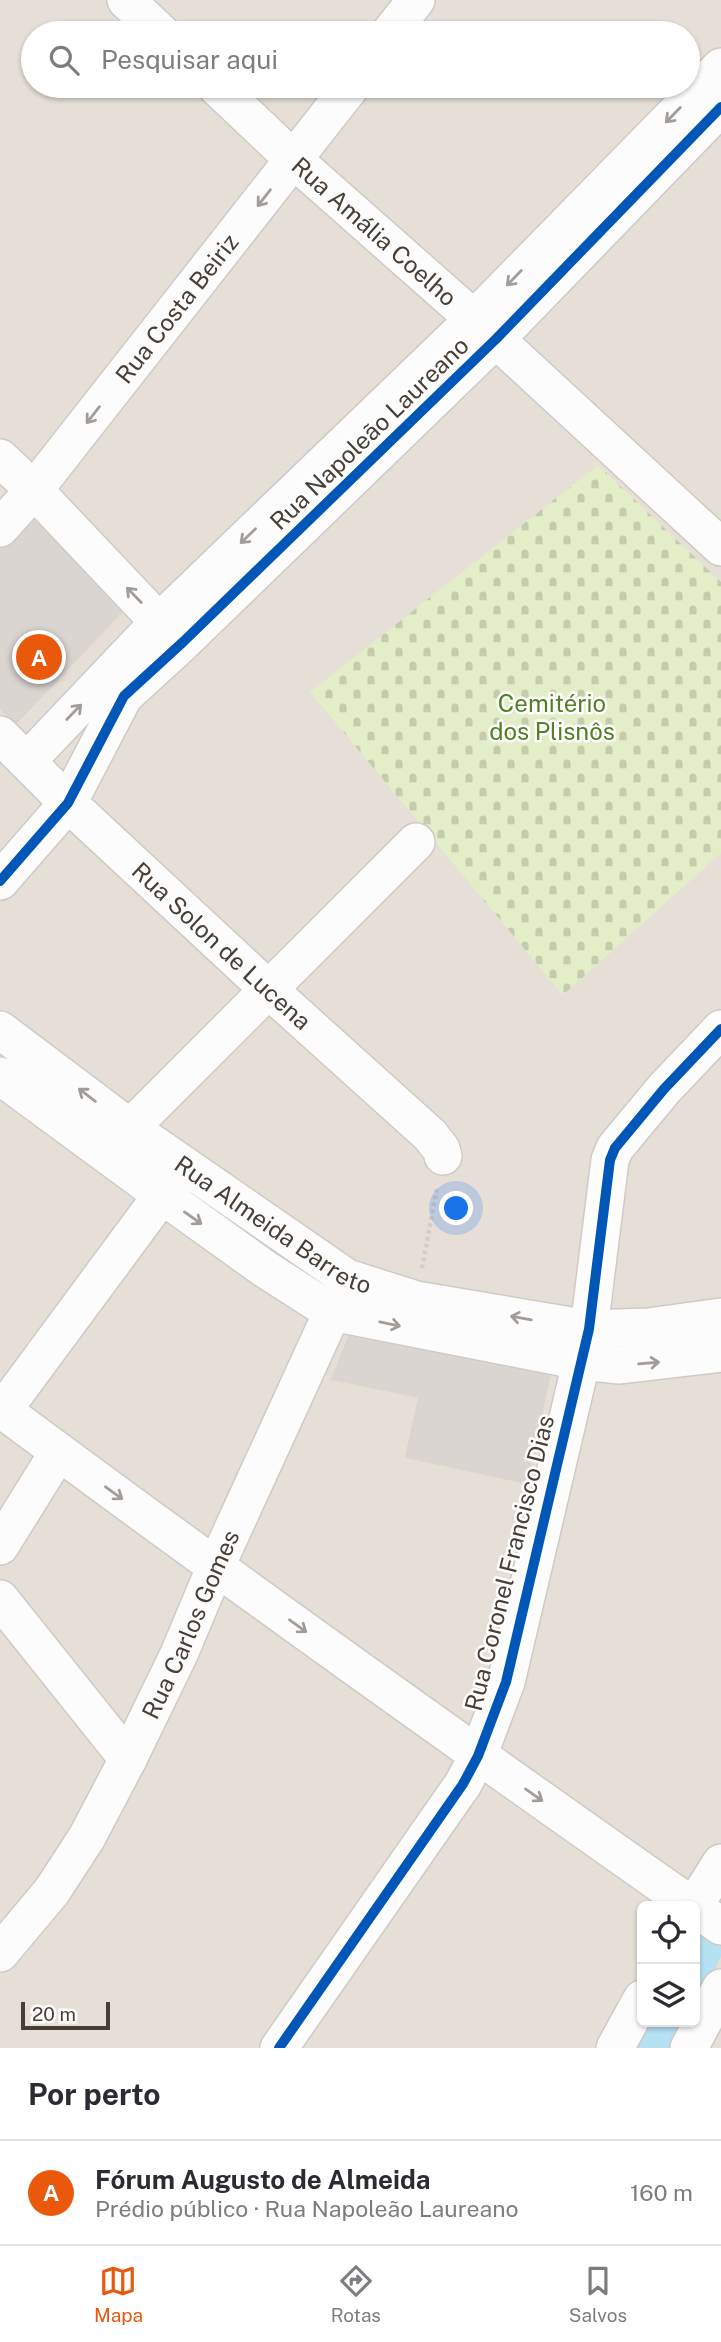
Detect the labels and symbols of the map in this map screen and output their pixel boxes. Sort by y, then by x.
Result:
one-way arrow [665,107,682,124]
street label: Rua Amália Coelho [286,151,463,311]
one-way arrow [257,189,272,207]
street label: Rua Costa Beiriz [109,228,244,389]
one-way arrow [506,269,523,286]
street label: Rua Napoleão Laureano [264,331,474,535]
one-way arrow [86,406,101,424]
one-way arrow [240,528,257,545]
one-way arrow [125,587,142,604]
pin: A [16,631,62,683]
park label: Cemitério dos Plisnôs [489,689,615,745]
one-way arrow [66,703,83,720]
street label: Rua Solon de Lucena [127,856,317,1035]
one-way arrow [78,1088,97,1103]
street label: Rua Almeida Barreto [170,1149,375,1299]
your location [439,1191,473,1225]
one-way arrow [183,1211,202,1225]
one-way arrow [510,1311,533,1324]
one-way arrow [378,1318,401,1332]
one-way arrow [637,1356,660,1369]
street label: Rua Coronel Francisco Dias [459,1412,559,1714]
one-way arrow [104,1486,123,1500]
street label: Rua Carlos Gomes [136,1525,245,1723]
one-way arrow [288,1619,307,1633]
one-way arrow [524,1788,543,1802]
scale bar [21,1999,110,2031]

